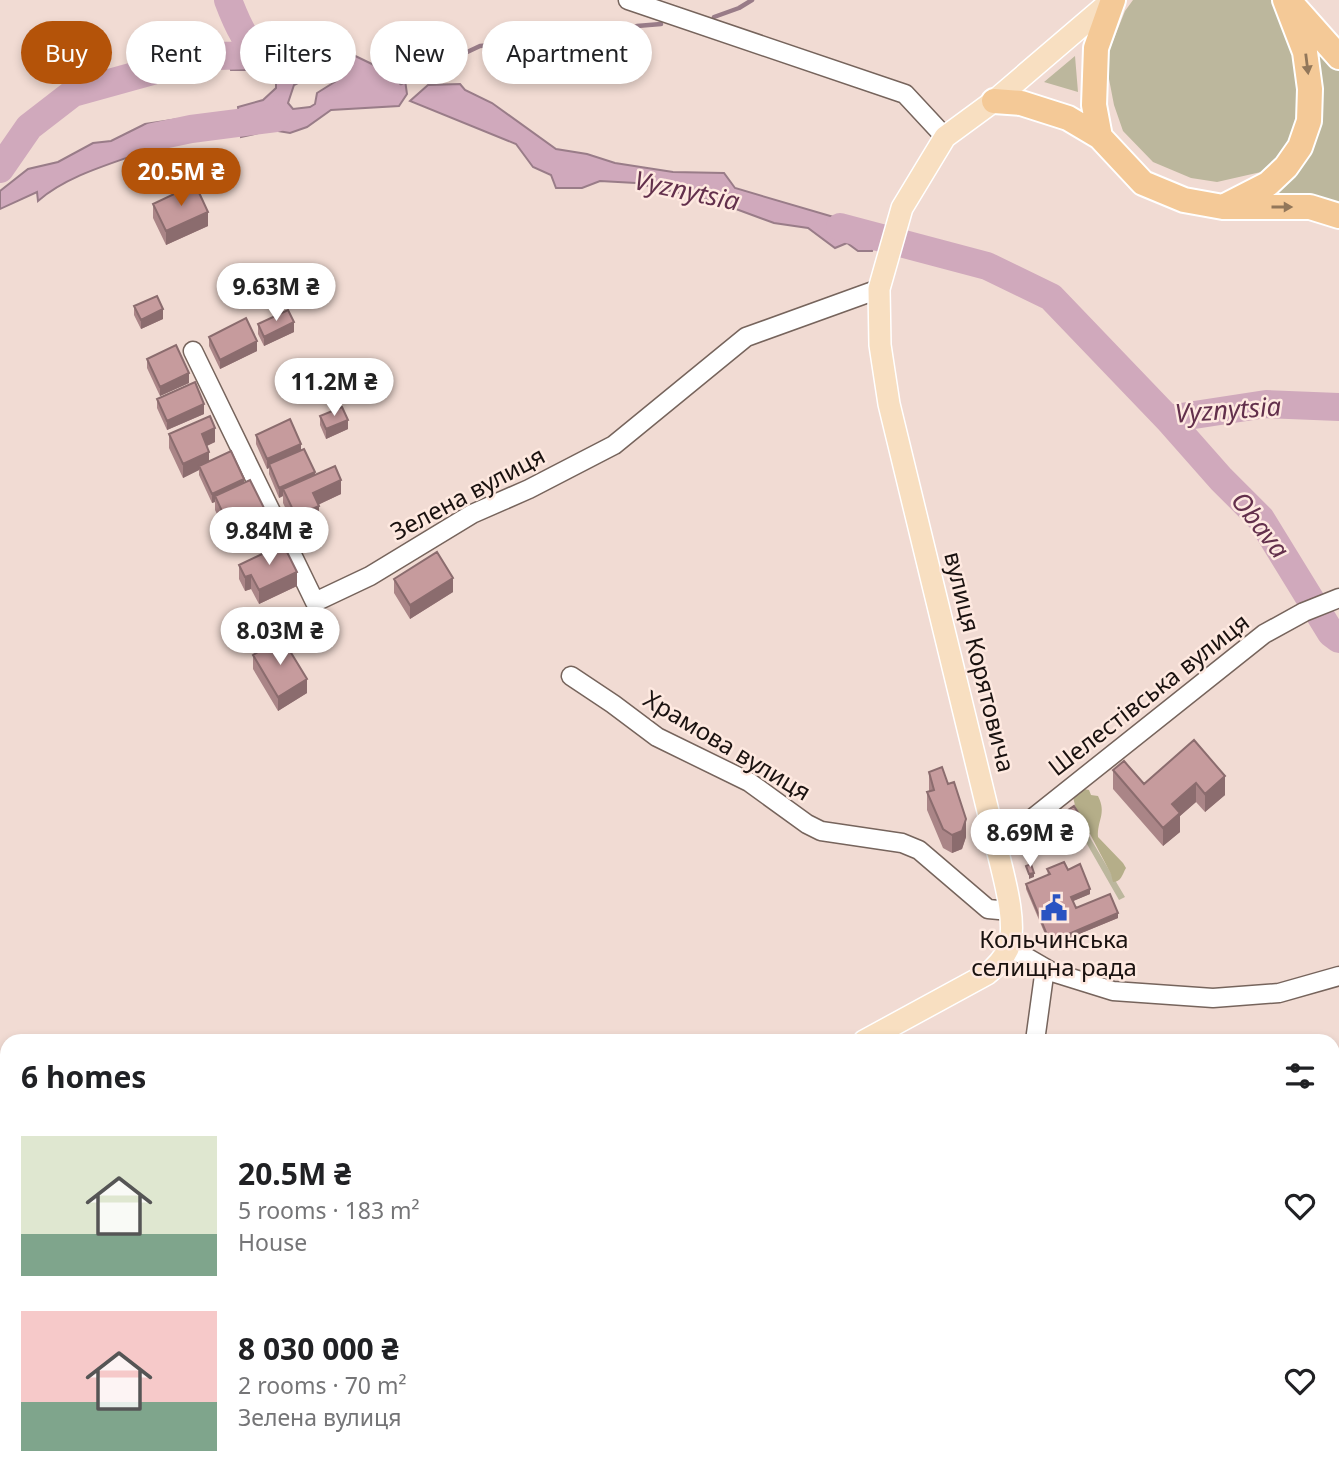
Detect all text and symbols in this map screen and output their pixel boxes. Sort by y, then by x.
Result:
chip: Buy [21,21,112,84]
chip: Rent [126,21,226,84]
chip: Filters [240,21,356,84]
chip: New [370,21,468,84]
chip: Apartment [482,21,652,84]
one-way arrow [1301,53,1312,75]
pin: 20.5M ₴ [116,148,246,208]
text: 20.5M ₴ [138,155,224,187]
water label: Vyznytsia [631,161,743,219]
one-way arrow [1271,201,1293,213]
pin: 9.63M ₴ [211,264,341,323]
text: 9.63M ₴ [233,270,319,302]
pin: 11.2M ₴ [269,358,399,418]
text: 11.2M ₴ [291,365,377,397]
water label: Vyznytsia [1173,387,1283,431]
street label: Зелена вулиця [384,438,550,547]
water label: Obava [1223,484,1298,565]
pin: 9.84M ₴ [204,508,334,567]
text: 9.84M ₴ [226,514,312,546]
street label: вулиця Корятовича [937,548,1024,775]
street label: Шелестівська вулиця [1041,605,1255,783]
pin: 8.03M ₴ [215,608,345,667]
text: 8.03M ₴ [237,614,323,646]
street label: Храмова вулиця [638,682,818,808]
pin: 8.69M ₴ [965,810,1095,869]
text: 8.69M ₴ [987,816,1073,848]
public building icon: Кольчинська селищна рада [1039,893,1069,923]
place label: Кольчинська селищна рада [971,922,1137,983]
text: 6 homes [21,1056,146,1097]
icon: filters [1281,1057,1319,1095]
text: 20.5M ₴ [238,1153,351,1194]
icon: home [77,1164,161,1248]
icon: heart [1281,1187,1319,1225]
text: 5 rooms · 183 m² [238,1194,420,1226]
text: House [238,1226,307,1258]
text: 8 030 000 ₴ [238,1328,399,1369]
icon: home [77,1339,161,1423]
icon: heart [1281,1362,1319,1400]
text: 2 rooms · 70 m² [238,1369,407,1401]
text: Зелена вулиця [238,1401,401,1433]

